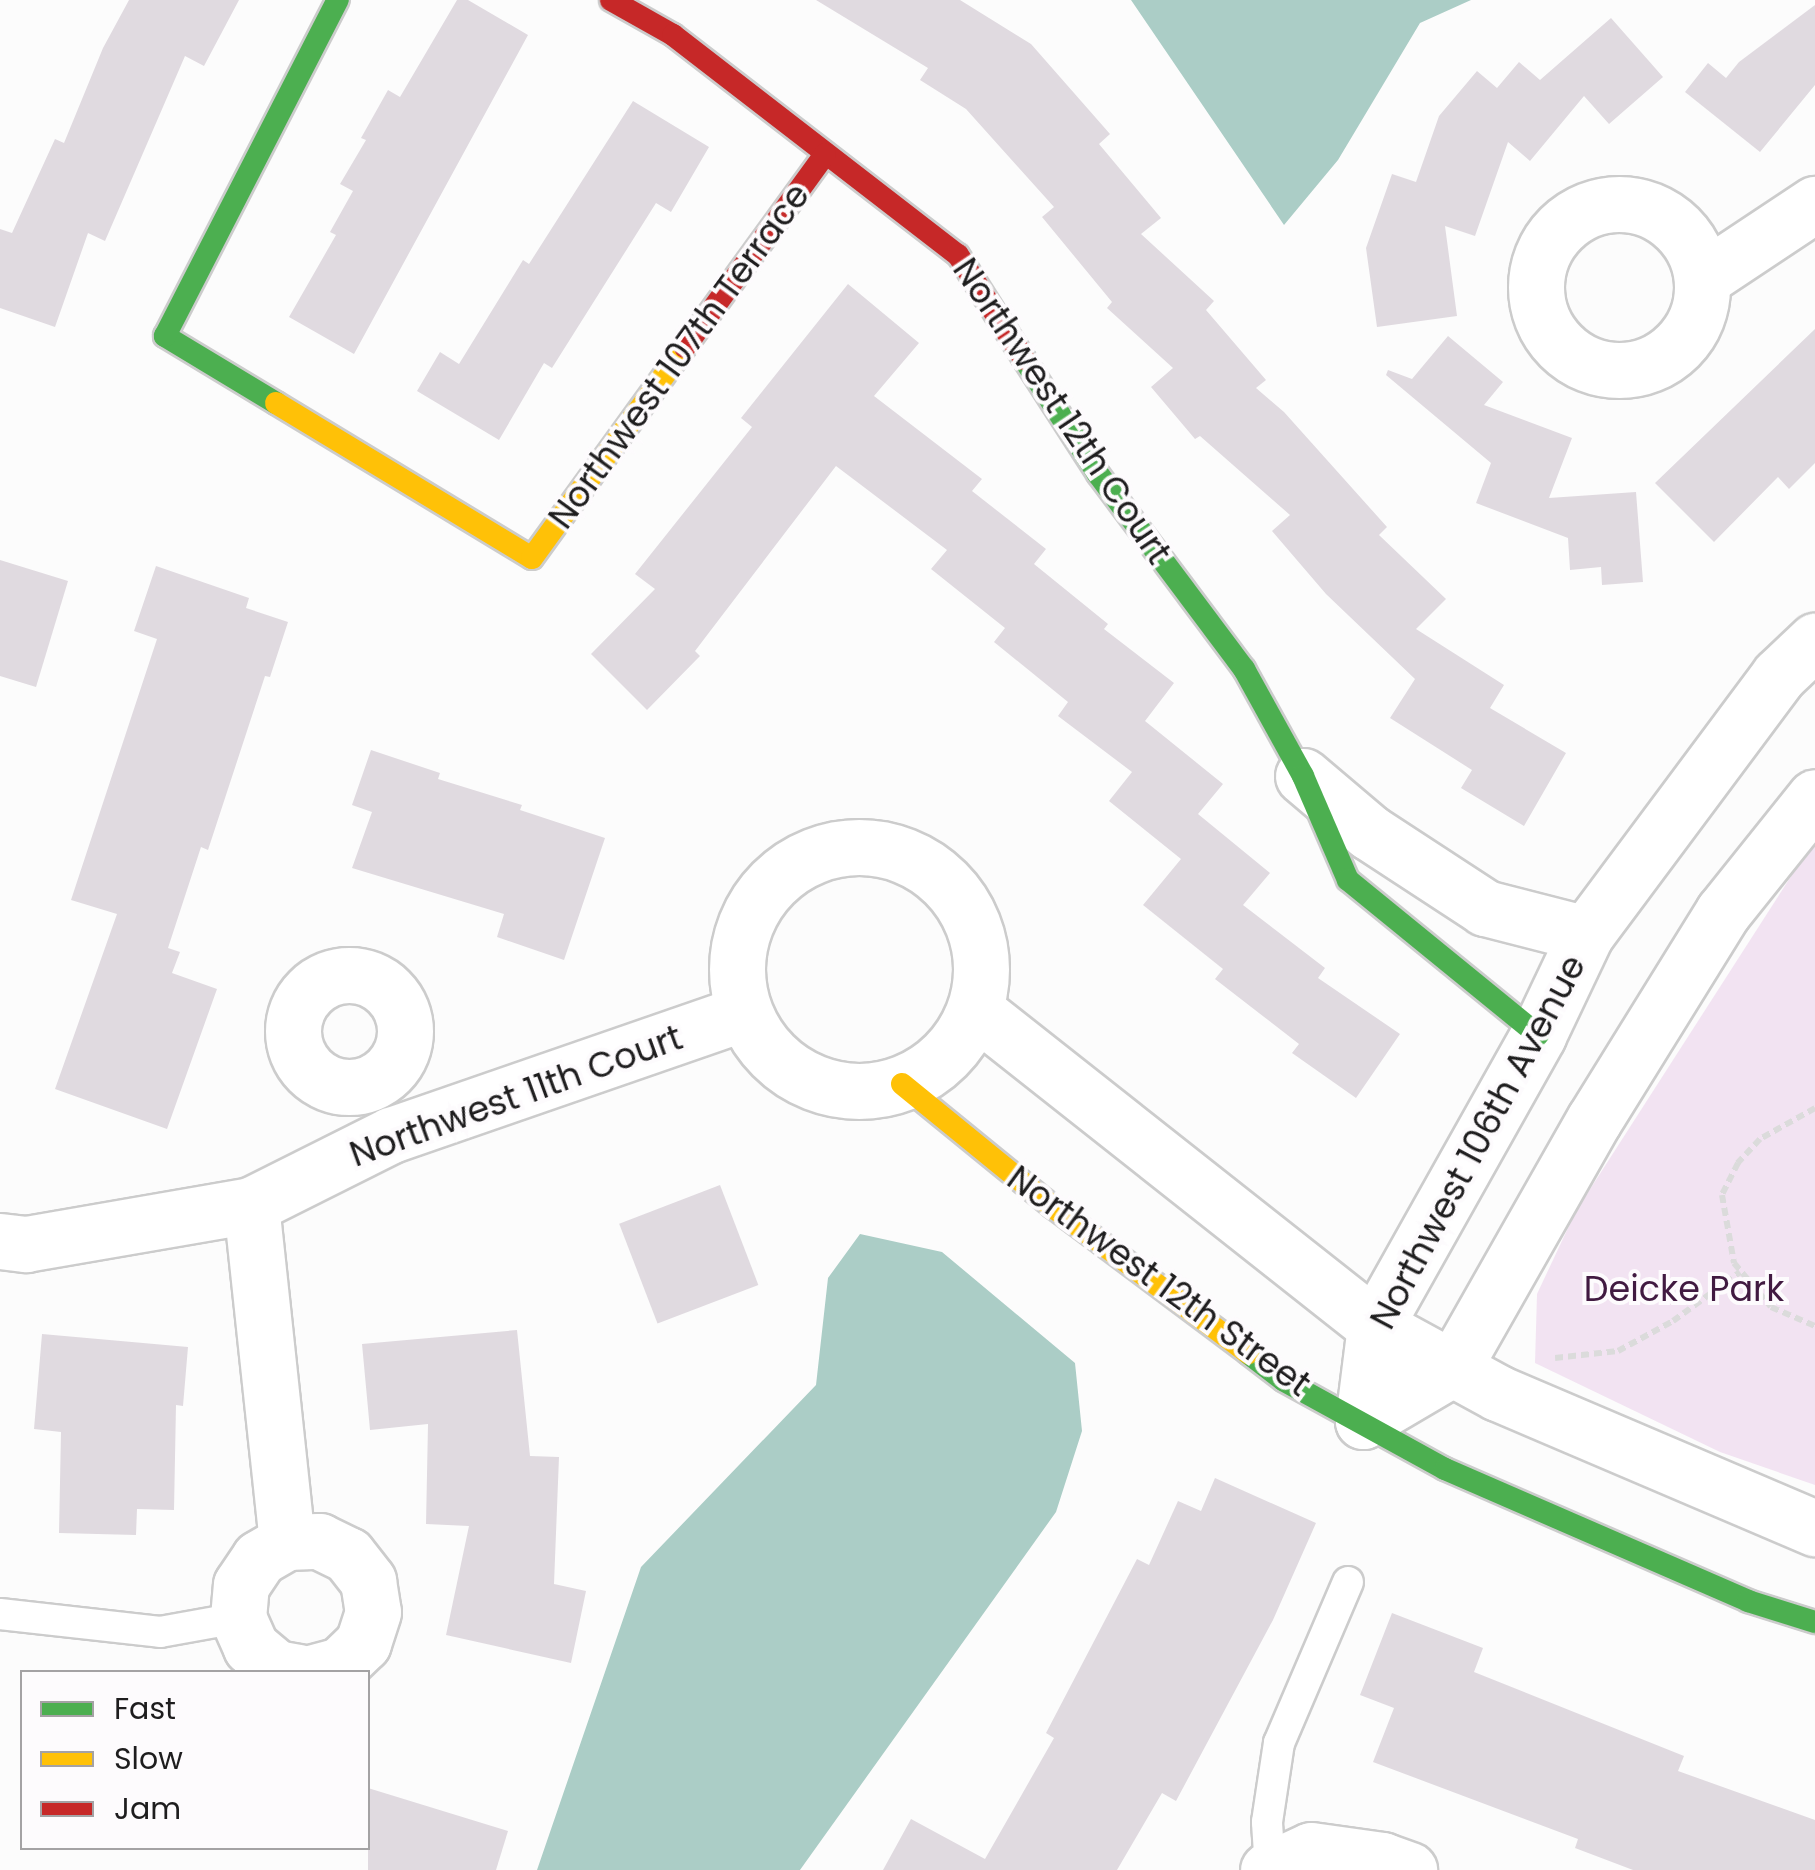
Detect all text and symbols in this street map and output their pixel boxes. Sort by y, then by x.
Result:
street label: Northwest 107th Terrace [540,175,818,537]
street label: Northwest 12th Court [944,250,1180,572]
street label: Northwest 106th Avenue [1362,948,1594,1336]
street label: Northwest 11th Court [344,1016,688,1176]
street label: Northwest 12th Street [999,1157,1319,1405]
park label: Deicke Park [1584,1268,1784,1310]
legend [20,1670,370,1850]
text: Fast [114,1687,176,1730]
text: Slow [114,1737,183,1780]
text: Jam [114,1787,181,1830]

